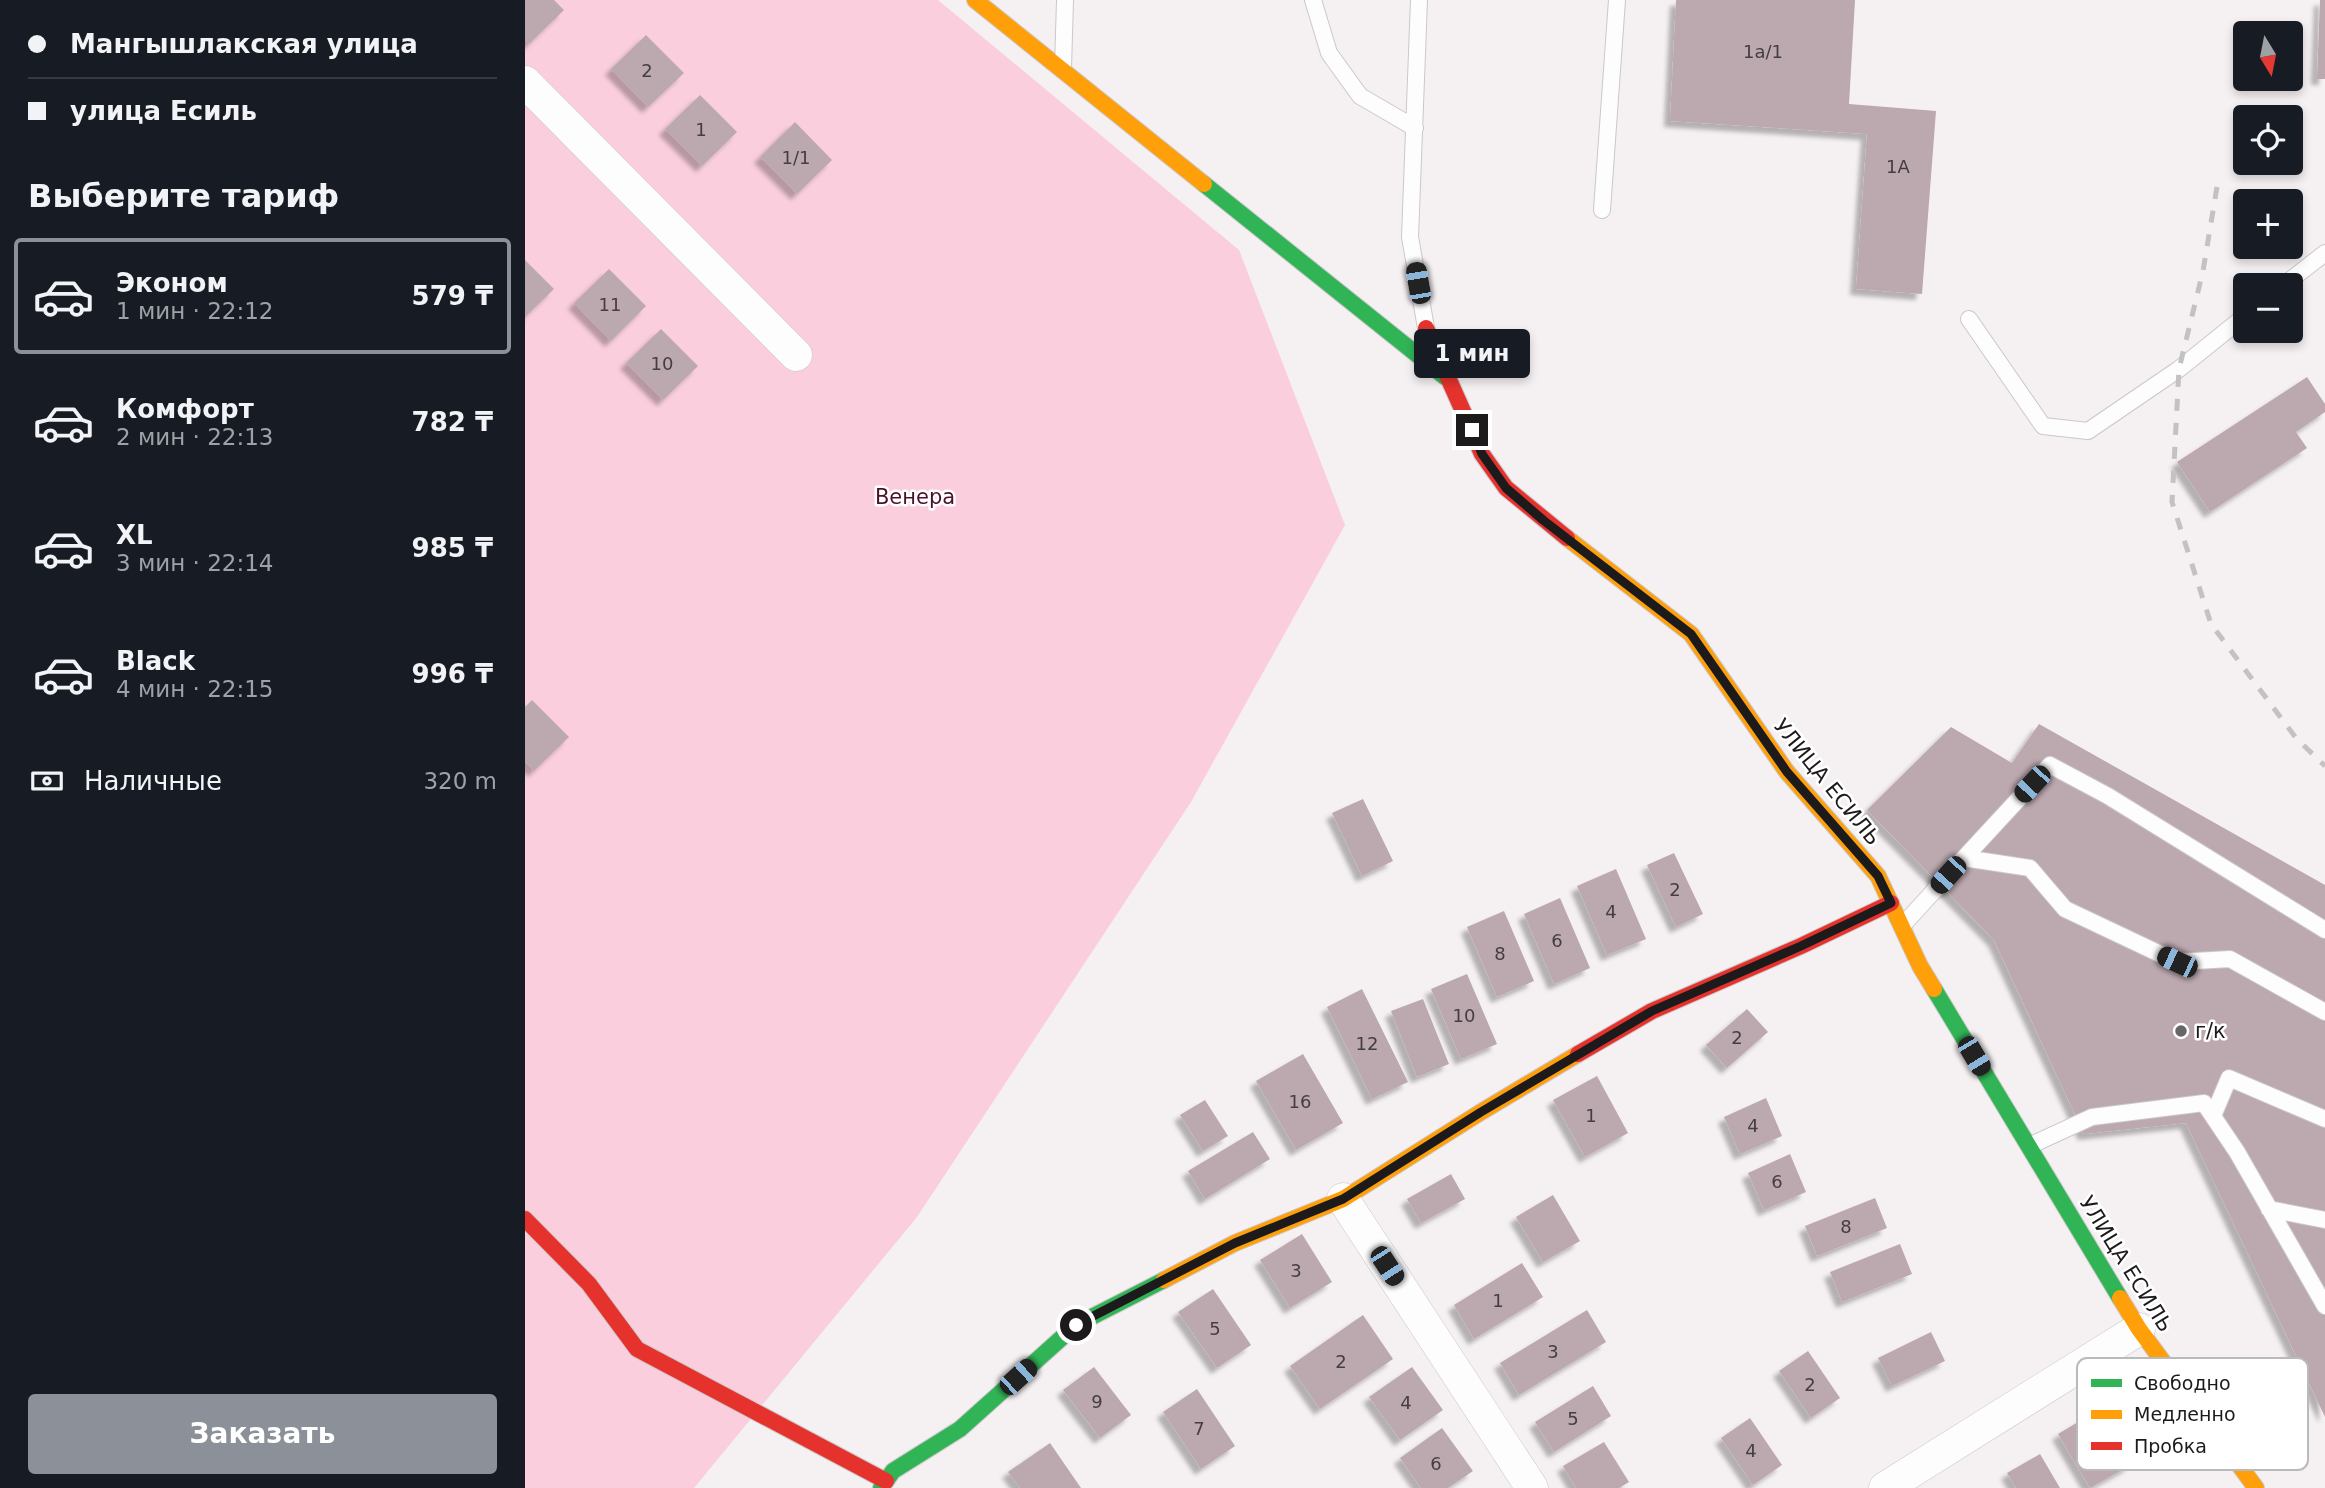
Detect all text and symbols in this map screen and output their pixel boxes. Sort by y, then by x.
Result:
north arrow [2233,21,2303,91]
map controls [2233,21,2303,343]
text: Мангышлакская улица [70,29,418,59]
house number: 1а/1 [1743,41,1783,62]
house number: 2 [641,60,653,81]
text: улица Есиль [70,96,257,126]
button: locate [2233,105,2303,175]
house number: 1 [695,119,707,140]
house number: 1/1 [782,147,810,168]
house number: 1А [1886,156,1911,177]
text: Выберите тариф [28,177,339,215]
button: + [2233,189,2303,259]
car [1405,260,1432,306]
icon: car [32,265,95,328]
text: Эконом [116,268,228,298]
button: − [2233,273,2303,343]
text: 579 ₸ [412,281,493,311]
house number: 11 [599,294,621,315]
text: 1 мин · 22:12 [116,298,274,324]
callout: 1 мин [1414,328,1530,378]
text: 1 мин [1435,340,1509,366]
house number: 10 [651,353,673,374]
icon: car [32,391,95,454]
text: Комфорт [116,394,254,424]
text: 782 ₸ [412,407,493,437]
route end [1456,414,1488,446]
text: 2 мин · 22:13 [116,424,274,450]
park label: Венера [875,485,955,509]
icon: car [32,517,95,580]
text: XL [116,520,153,550]
text: 985 ₸ [412,533,493,563]
text: 3 мин · 22:14 [116,550,274,576]
icon: car [32,643,95,706]
text: Black [116,646,195,676]
text: 996 ₸ [412,659,493,689]
text: 4 мин · 22:15 [116,676,274,702]
street label: УЛИЦА ЕСИЛЬ [1769,714,1885,850]
car [2010,761,2055,807]
icon: cash [28,762,66,800]
text: Наличные [84,766,222,796]
text: 320 m [423,768,497,794]
car [1927,852,1970,898]
house number: 2 [1669,879,1681,900]
house number: 4 [1605,901,1617,922]
house number: 6 [1551,930,1563,951]
house number: 8 [1494,943,1506,964]
car [2154,944,2201,980]
house number: 10 [1453,1005,1475,1026]
place label: г/к [2195,1019,2226,1043]
marker: г/к [2173,1023,2189,1039]
house number: 2 [1731,1027,1743,1048]
house number: 12 [1356,1033,1378,1054]
car [1955,1033,1994,1079]
house number: 16 [1289,1091,1311,1112]
house number: 1 [1585,1105,1597,1126]
house number: 4 [1747,1115,1759,1136]
house number: 6 [1771,1171,1783,1192]
street label: УЛИЦА ЕСИЛЬ [2075,1192,2177,1336]
house number: 8 [1840,1216,1852,1237]
car [1367,1243,1408,1289]
house number: 3 [1290,1260,1302,1281]
house number: 1 [1492,1290,1504,1311]
route start [1060,1309,1092,1341]
house number: 5 [1209,1318,1221,1339]
house number: 3 [1547,1341,1559,1362]
house number: 2 [1335,1351,1347,1372]
car [996,1355,1041,1399]
legend [2077,1358,2308,1470]
text: Свободно [2134,1372,2231,1394]
house number: 2 [1804,1374,1816,1395]
house number: 9 [1091,1391,1103,1412]
house number: 4 [1400,1392,1412,1413]
button: Заказать [28,1394,497,1474]
text: Медленно [2134,1403,2236,1425]
house number: 5 [1567,1408,1579,1429]
house number: 7 [1193,1418,1205,1439]
text: Пробка [2134,1435,2207,1457]
house number: 4 [1745,1440,1757,1461]
house number: 6 [1430,1453,1442,1474]

